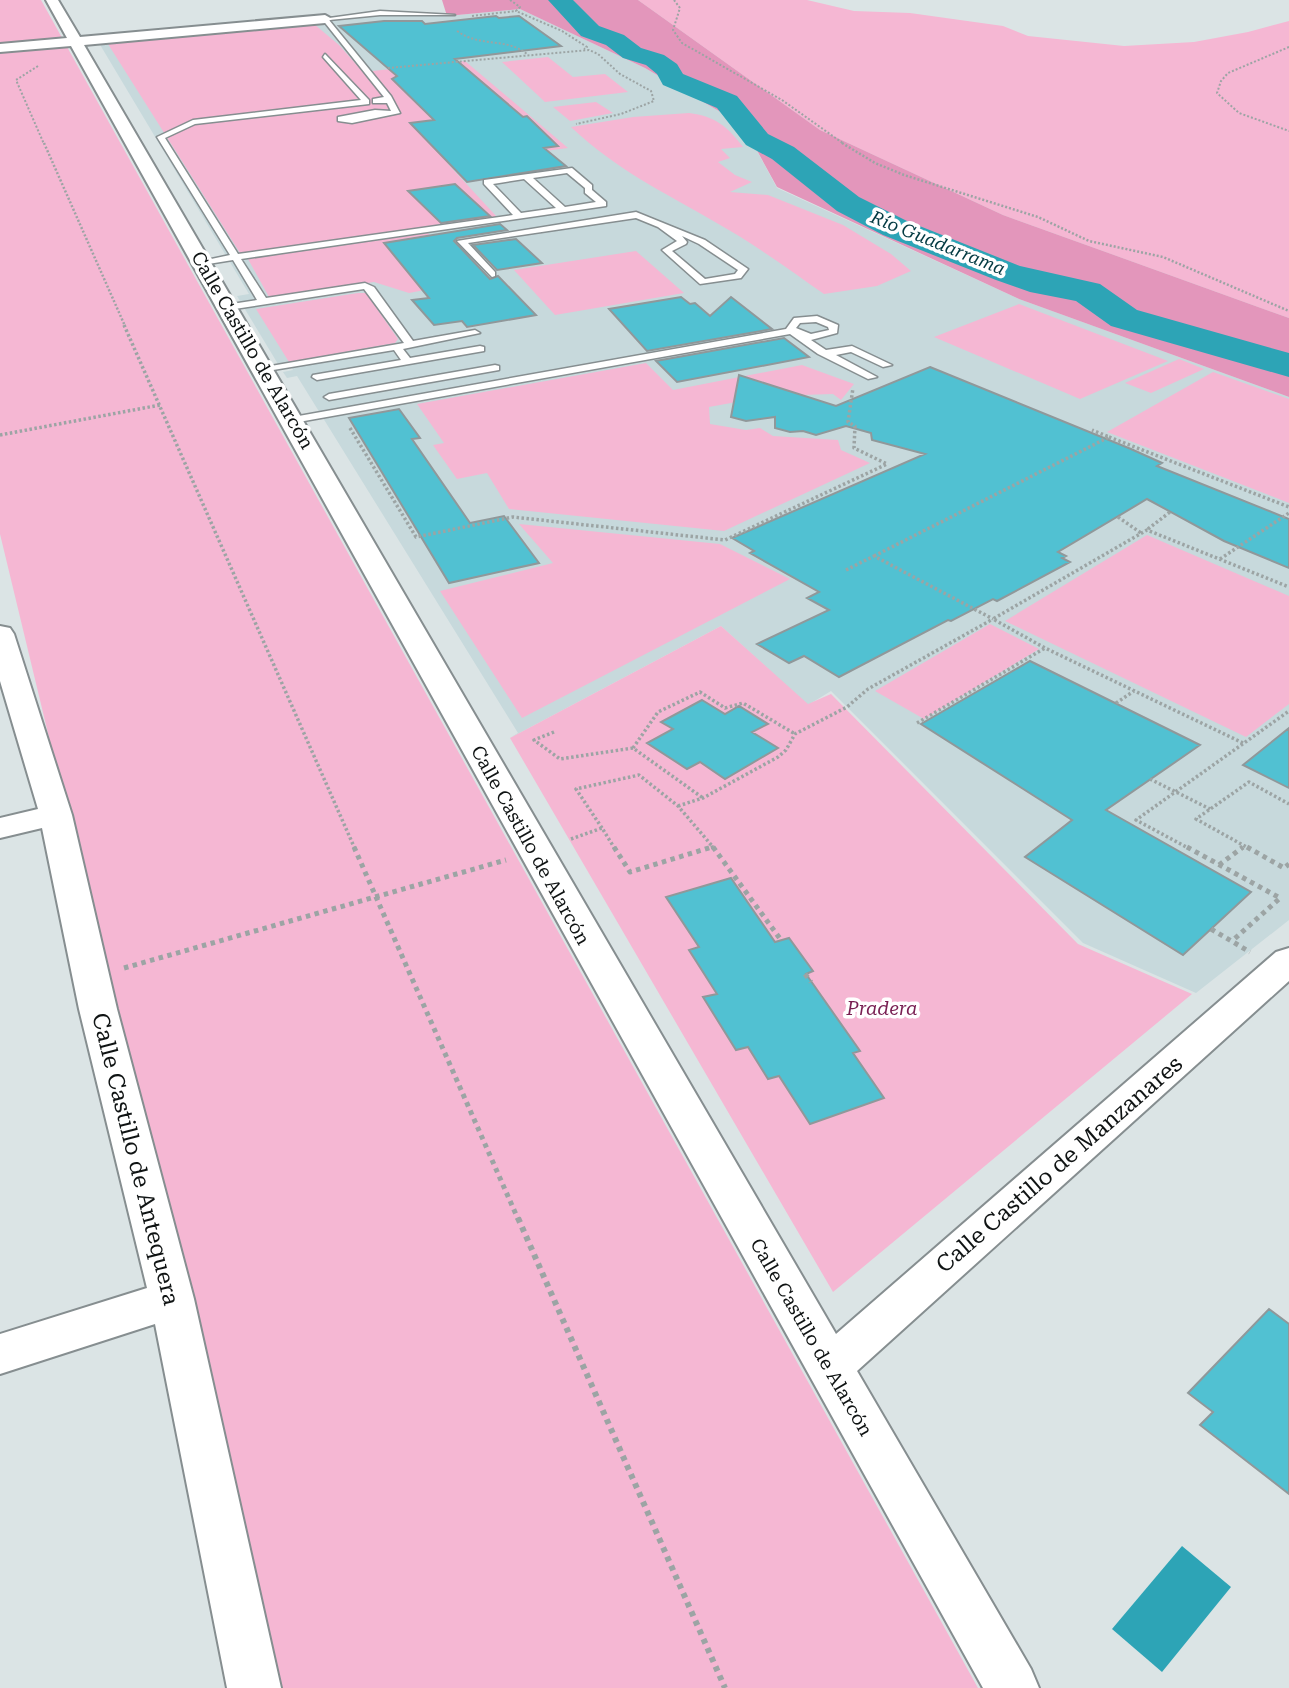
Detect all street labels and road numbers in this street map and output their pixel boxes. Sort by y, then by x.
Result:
street label: Calle Castillo de Alarcón [186,247,319,453]
street label: Calle Castillo de Alarcón [466,741,595,949]
street label: Calle Castillo de Antequera [86,1010,185,1308]
street label: Calle Castillo de Manzanares [931,1050,1188,1279]
street label: Calle Castillo de Alarcón [745,1234,878,1440]

